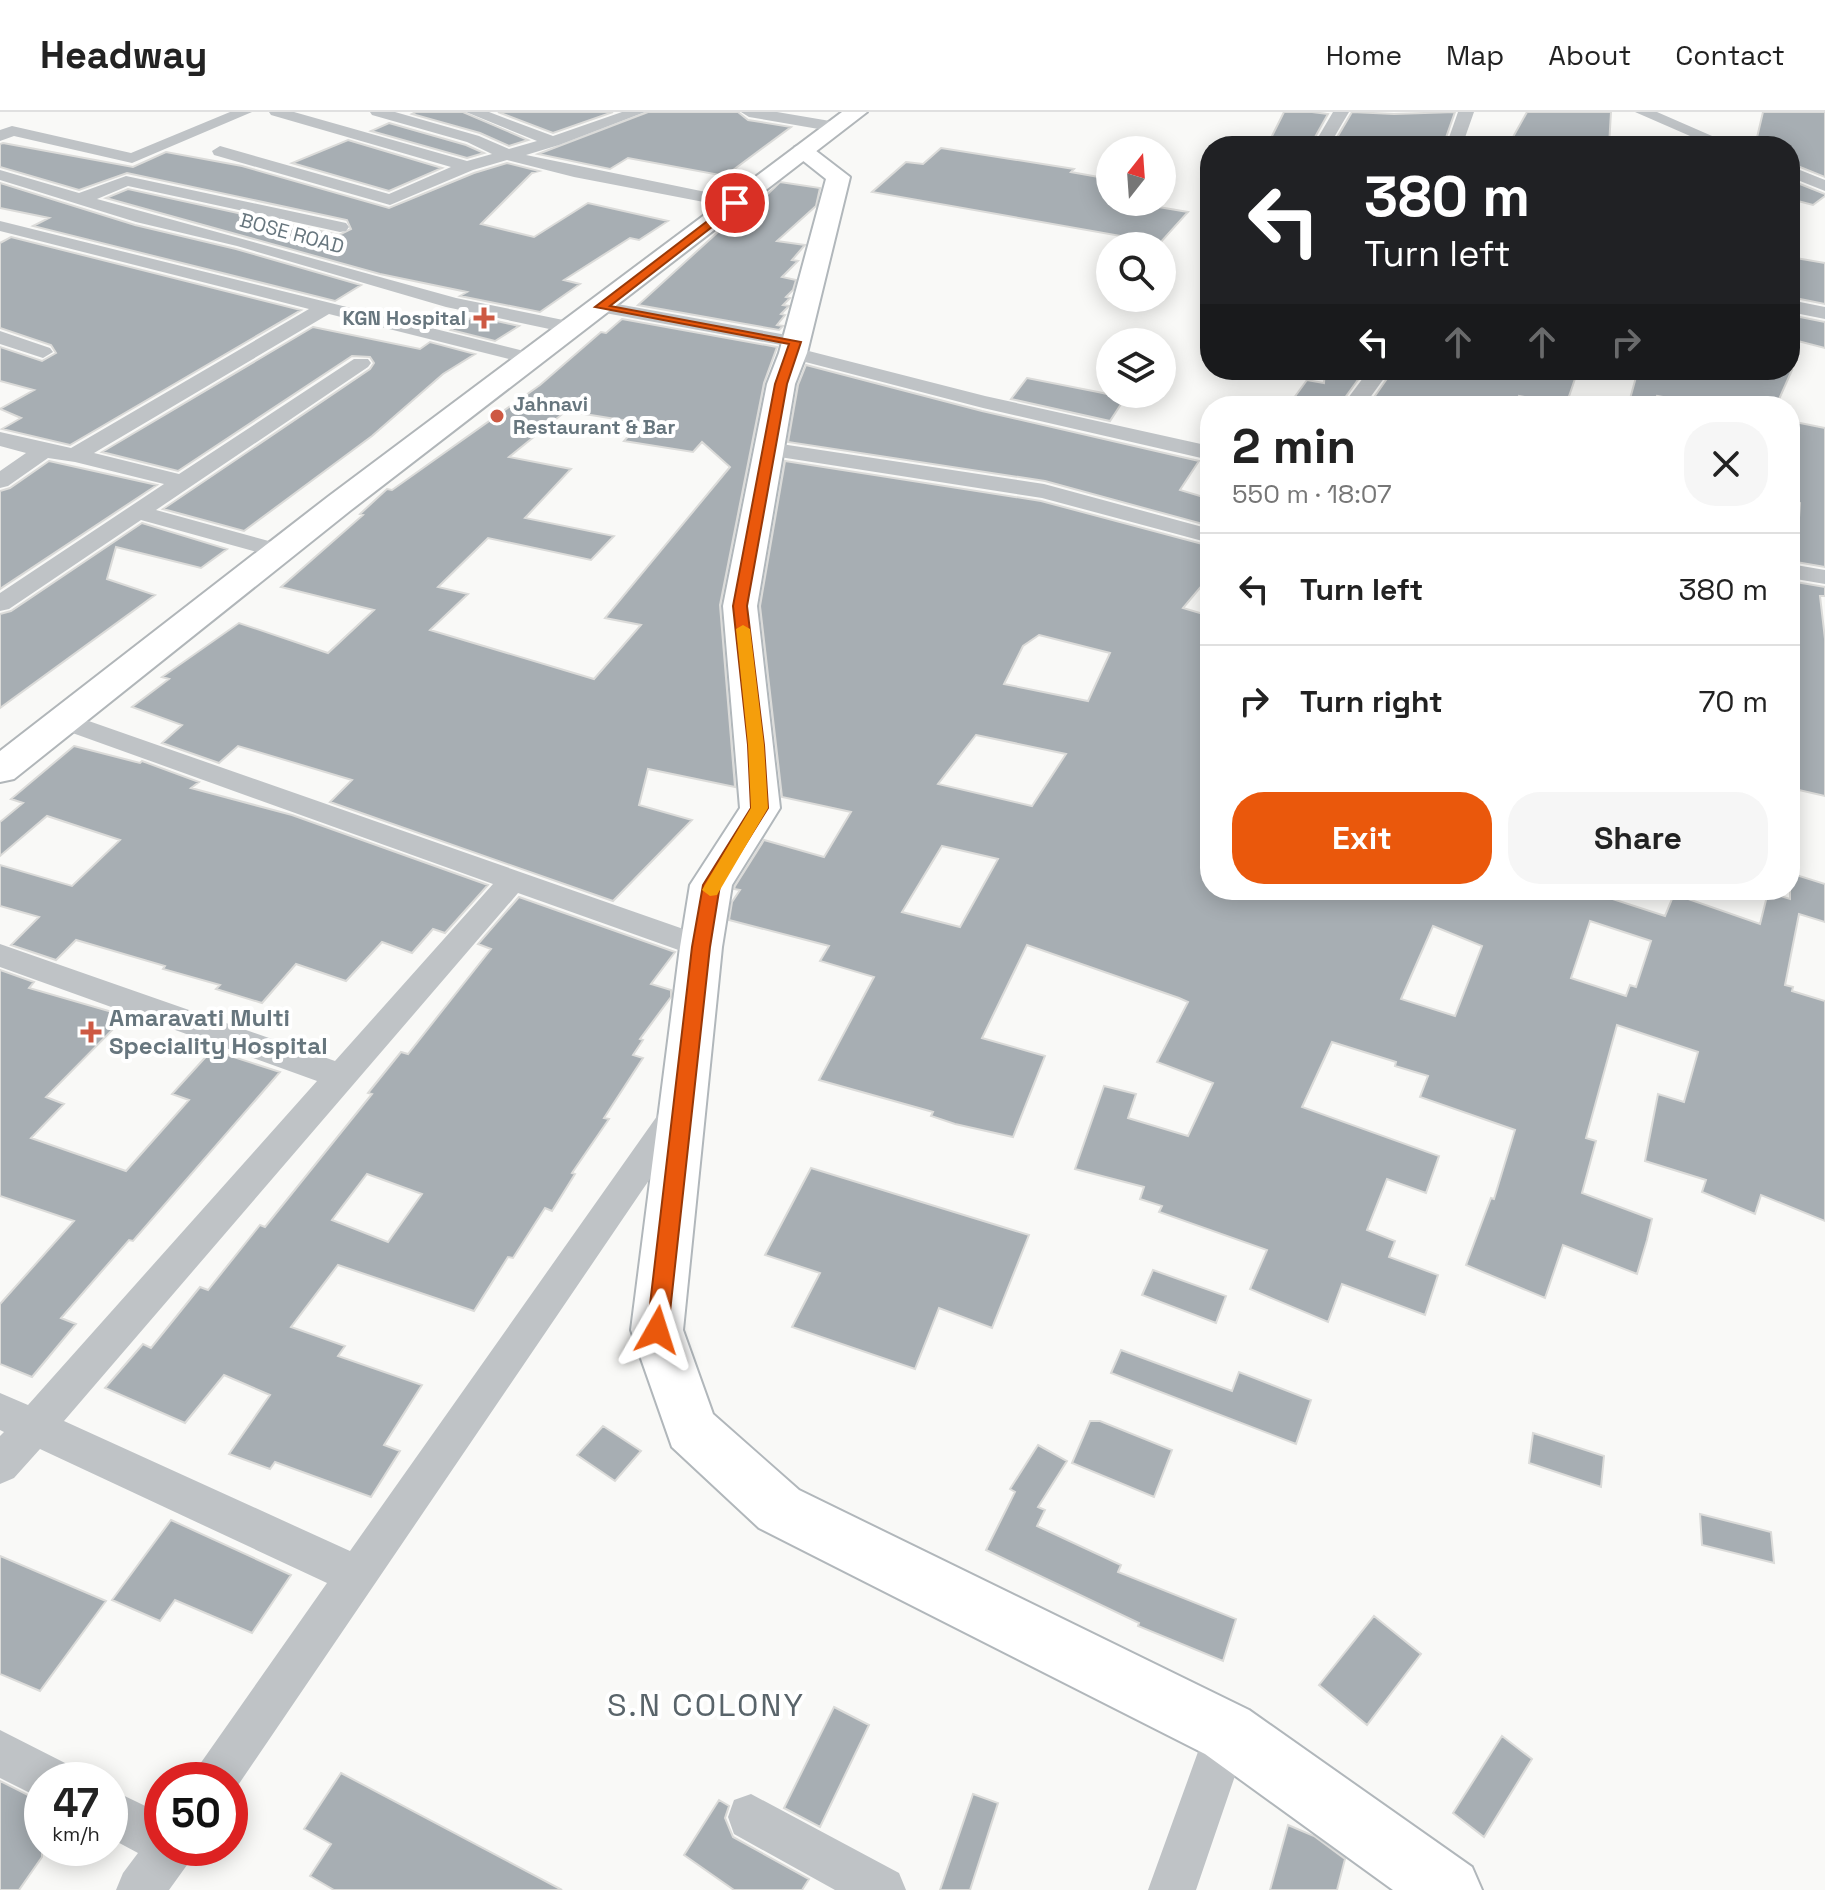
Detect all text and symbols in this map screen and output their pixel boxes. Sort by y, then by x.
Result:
text: Headway [40,31,207,79]
text: Home [1326,37,1402,73]
text: Map [1446,37,1504,73]
text: About [1548,37,1631,73]
text: Contact [1675,37,1785,73]
north arrow [1096,136,1176,216]
map controls [1096,136,1176,408]
text: 380 m [1364,161,1530,232]
icon: left [1232,168,1336,272]
pin [701,169,769,237]
icon: arrive [713,181,757,225]
street label: BOSE ROAD [237,207,347,259]
text: Turn left [1364,231,1511,277]
button: search [1096,232,1176,312]
place label: KGN Hospital [342,305,466,331]
marker: KGN Hospital [473,307,495,329]
icon: left [1352,320,1396,364]
icon: ahead [1436,320,1480,364]
icon: ahead [1520,320,1564,364]
icon: right [1604,320,1648,364]
button: layers [1096,328,1176,408]
place label: Jahnavi Restaurant & Bar [513,391,675,440]
marker: Jahnavi Restaurant & Bar [488,407,506,425]
text: 2 min [1232,416,1356,477]
button: close [1684,422,1768,506]
text: 550 m · 18:07 [1232,477,1392,511]
icon: left [1232,567,1276,611]
text: Turn left [1300,570,1423,609]
text: 380 m [1678,570,1768,609]
icon: right [1232,679,1276,723]
text: Turn right [1300,682,1443,721]
text: 70 m [1699,682,1768,721]
button: Exit [1232,792,1492,884]
button: Share [1508,792,1768,884]
place label: Amaravati Multi Speciality Hospital [109,1002,328,1061]
marker: Amaravati Multi Speciality Hospital [80,1021,102,1043]
position arrow [615,1288,699,1372]
district label: S.N COLONY [607,1685,805,1725]
speed limit sign: 50 [144,1762,248,1866]
text: 47 [53,1778,99,1829]
text: km/h [52,1821,100,1847]

